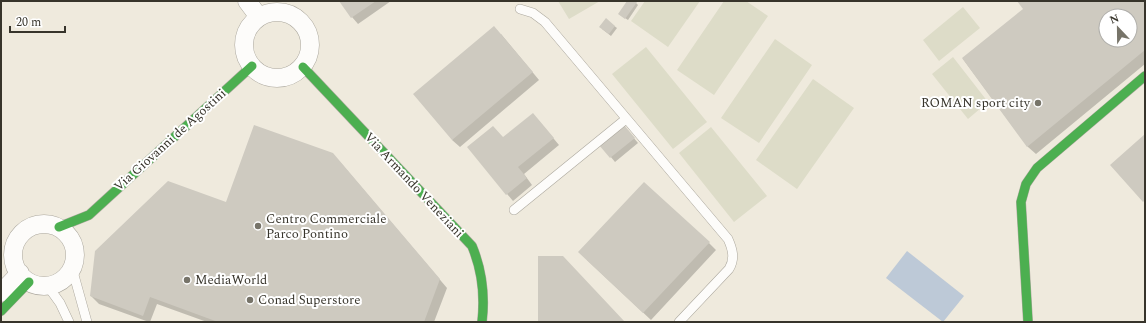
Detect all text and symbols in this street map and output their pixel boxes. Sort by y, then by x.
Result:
scale bar [10,8,65,34]
north arrow [1098,8,1138,48]
text: N [1107,10,1122,29]
text: 20 m [16,13,41,32]
street label: Via Giovanni de Agostini [109,84,231,196]
place label: ROMAN sport city [921,93,1031,113]
marker: ROMAN sport city [1033,98,1043,108]
street label: Via Armando Veneziani [360,128,468,242]
place label: Centro Commerciale Parco Pontino [266,209,386,244]
marker: Centro Commerciale Parco Pontino [253,221,263,231]
place label: MediaWorld [195,270,267,290]
marker: MediaWorld [182,275,192,285]
place label: Conad Superstore [258,290,360,310]
marker: Conad Superstore [245,295,255,305]

